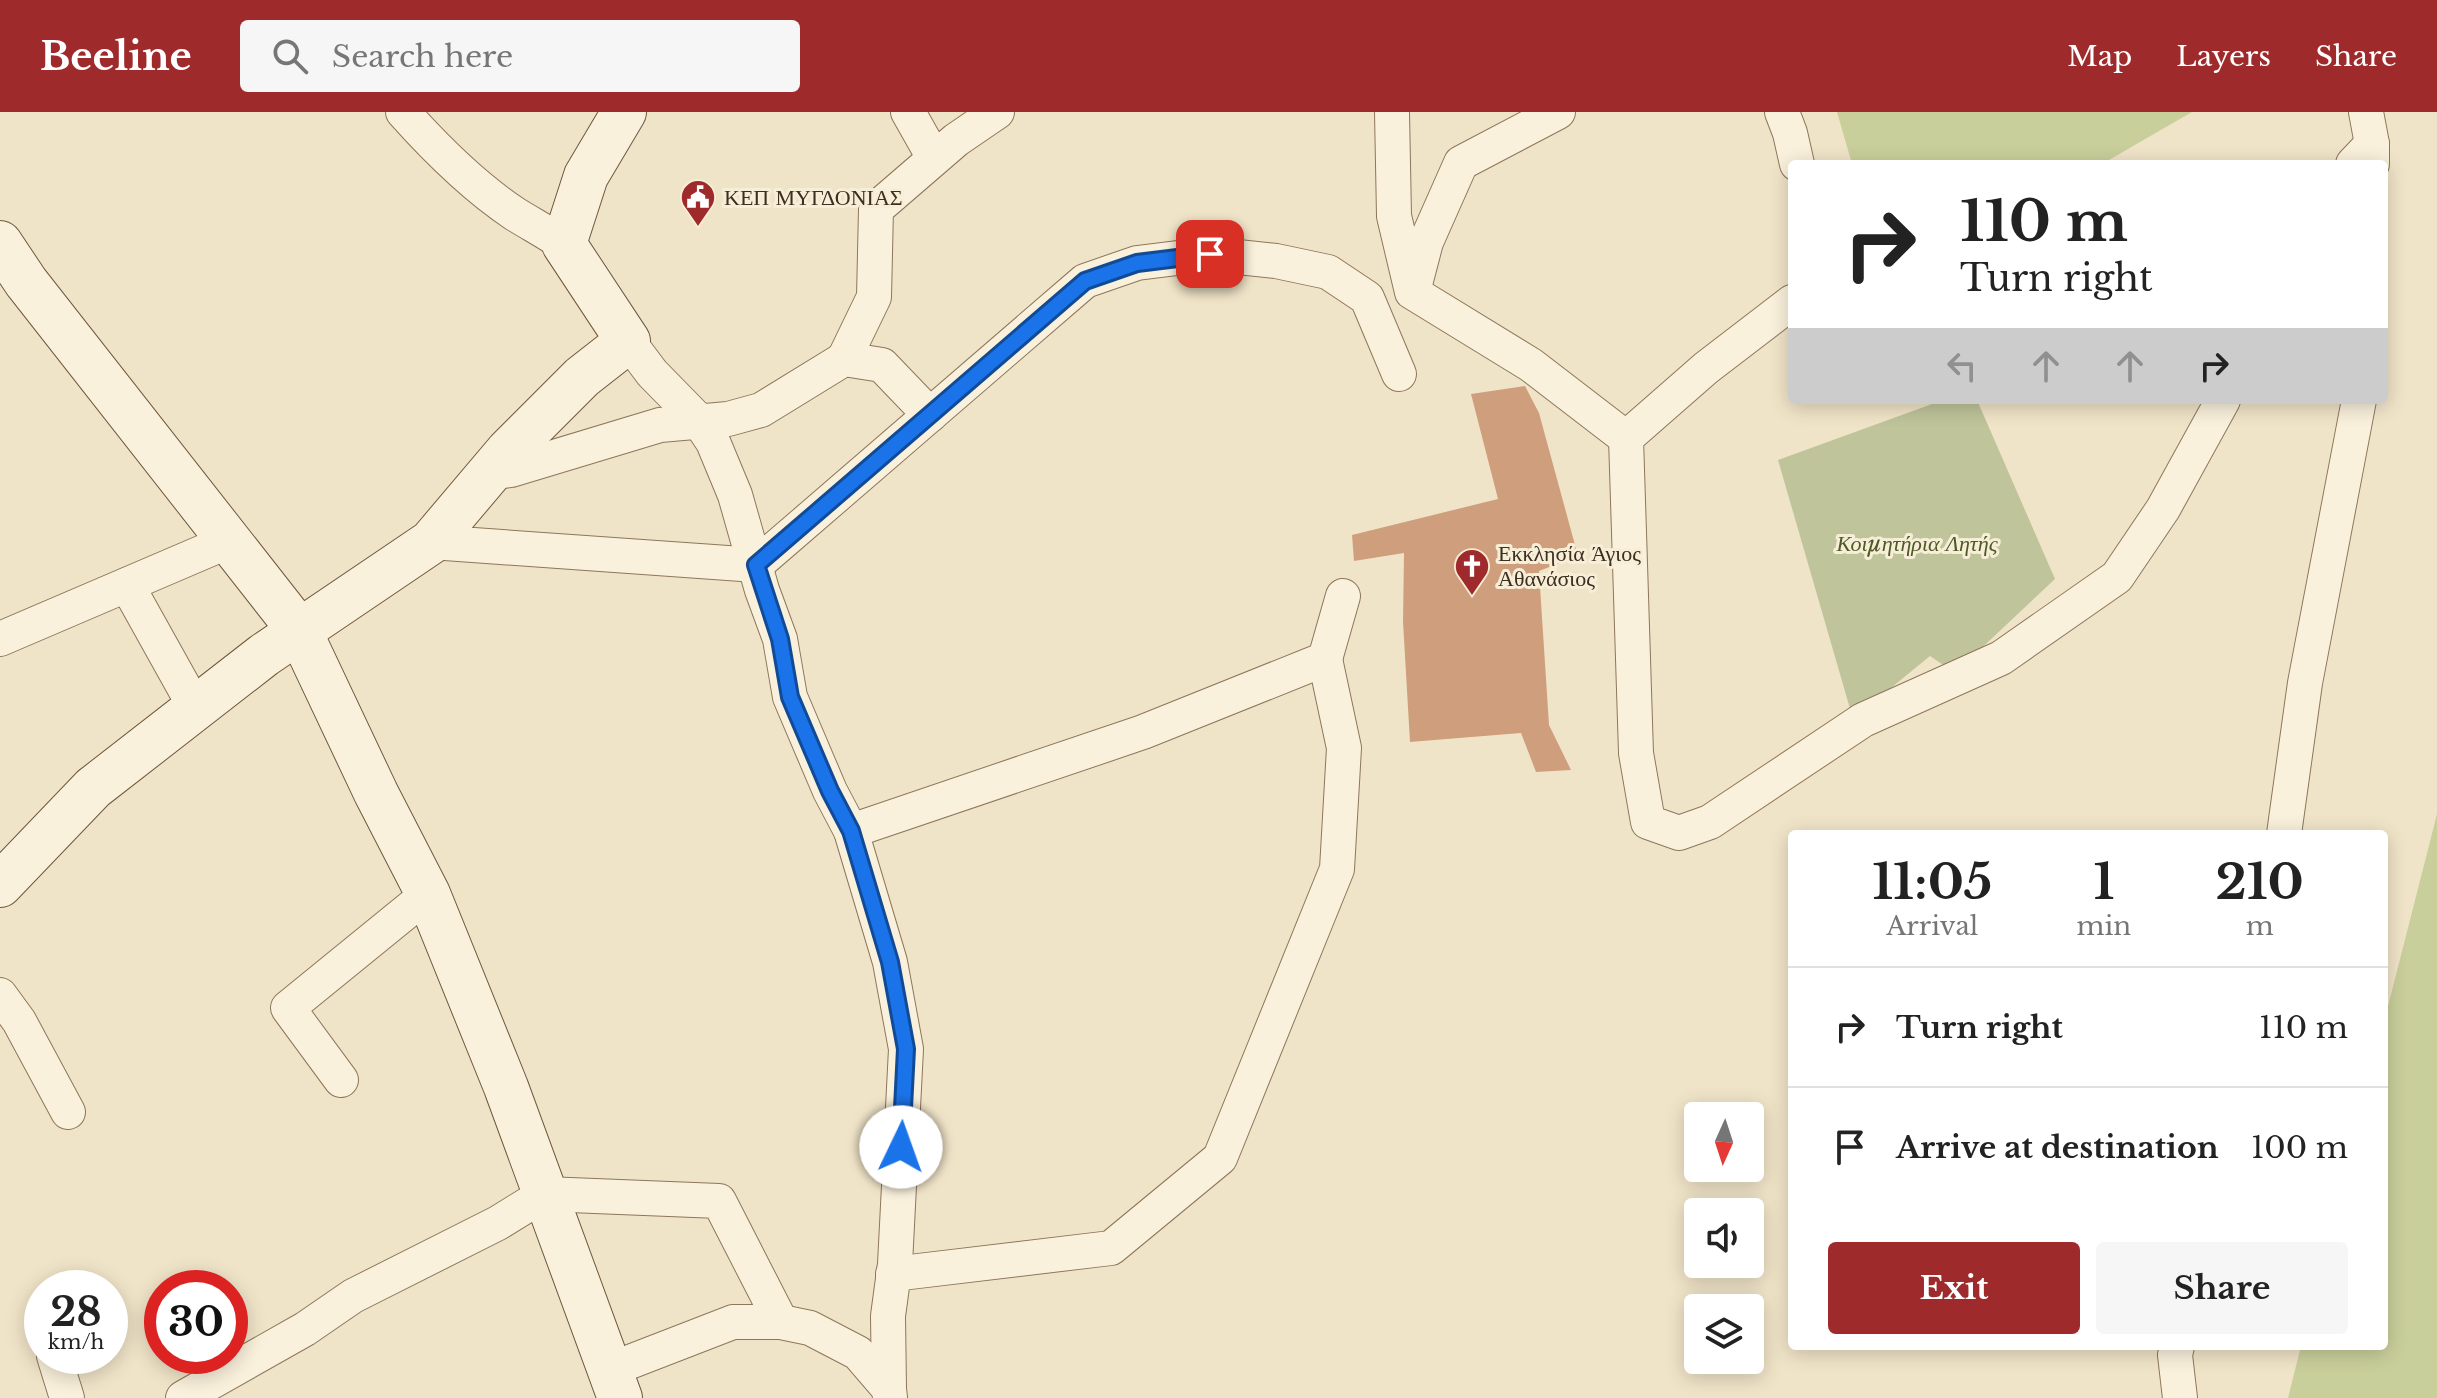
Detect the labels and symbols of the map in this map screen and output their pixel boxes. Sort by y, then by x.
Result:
public building icon: ΚΕΠ ΜΥΓΔΟΝΙΑΣ [679,178,717,228]
place label: ΚΕΠ ΜΥΓΔΟΝΙΑΣ [724,184,903,211]
pin [1176,220,1244,288]
park label: Κοιμητήρια Λητής [1835,530,1999,557]
place label: Εκκλησία Άγιος Αθανάσιος [1498,540,1641,592]
church icon: Εκκλησία Άγιος Αθανάσιος [1453,547,1491,597]
north arrow [1684,1102,1764,1182]
position arrow [859,1105,943,1189]
speed limit sign: 30 [144,1270,248,1374]

